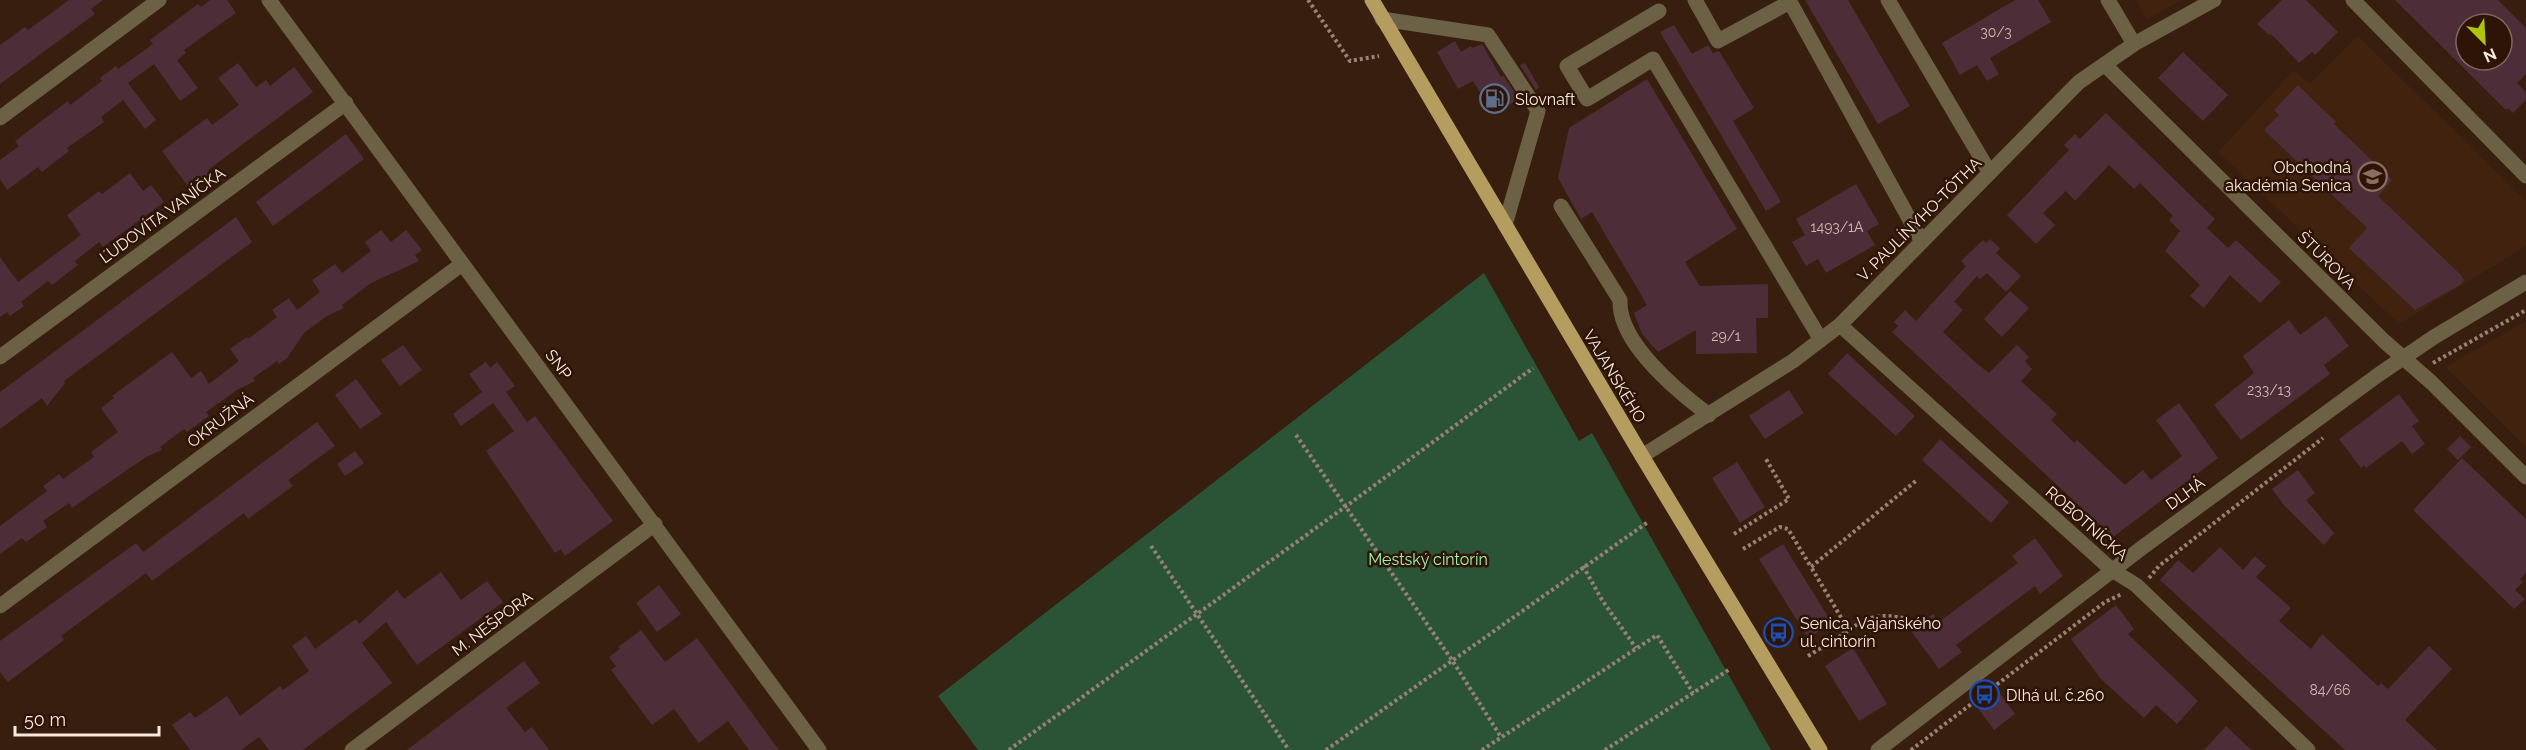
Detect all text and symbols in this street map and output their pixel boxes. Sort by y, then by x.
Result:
north arrow [2454,12,2514,72]
house number: 30/3 [1980,24,2012,40]
text: N [2480,44,2499,66]
fuel station icon: Slovnaft [1478,83,1510,115]
place label: Slovnaft [1515,90,1576,109]
street label: V. PAULÍNYHO-TÓTHA [1853,153,1985,285]
place label: Obchodná akadémia Senica [2225,158,2351,195]
school or university icon: Obchodná akadémia Senica [2356,160,2388,192]
street label: ĽUDOVÍTA VANÍČKA [95,163,229,267]
house number: 1493/1A [1811,219,1864,235]
street label: ŠTÚROVA [2294,227,2360,293]
street label: VAJANSKÉHO [1579,326,1651,426]
house number: 29/1 [1711,328,1741,344]
street label: SNP [541,346,576,383]
house number: 233/13 [2247,382,2291,398]
street label: OKRUŽNÁ [183,388,257,451]
street label: DLHÁ [2162,472,2209,514]
street label: ROBOTNÍCKA [2042,482,2133,564]
park label: Mestský cintorín [1368,550,1488,569]
street label: M. NEŠPORA [448,586,537,660]
place label: Senica, Vajanského ul. cintorín [1800,614,1941,651]
bus stop icon: Senica, Vajanského ul. cintorín [1763,616,1795,648]
bus stop icon: Dlhá ul. č.260 [1969,679,2001,711]
house number: 84/66 [2309,682,2351,698]
place label: Dlhá ul. č.260 [2006,686,2104,705]
scale bar [15,699,159,737]
text: 50 m [24,709,66,730]

